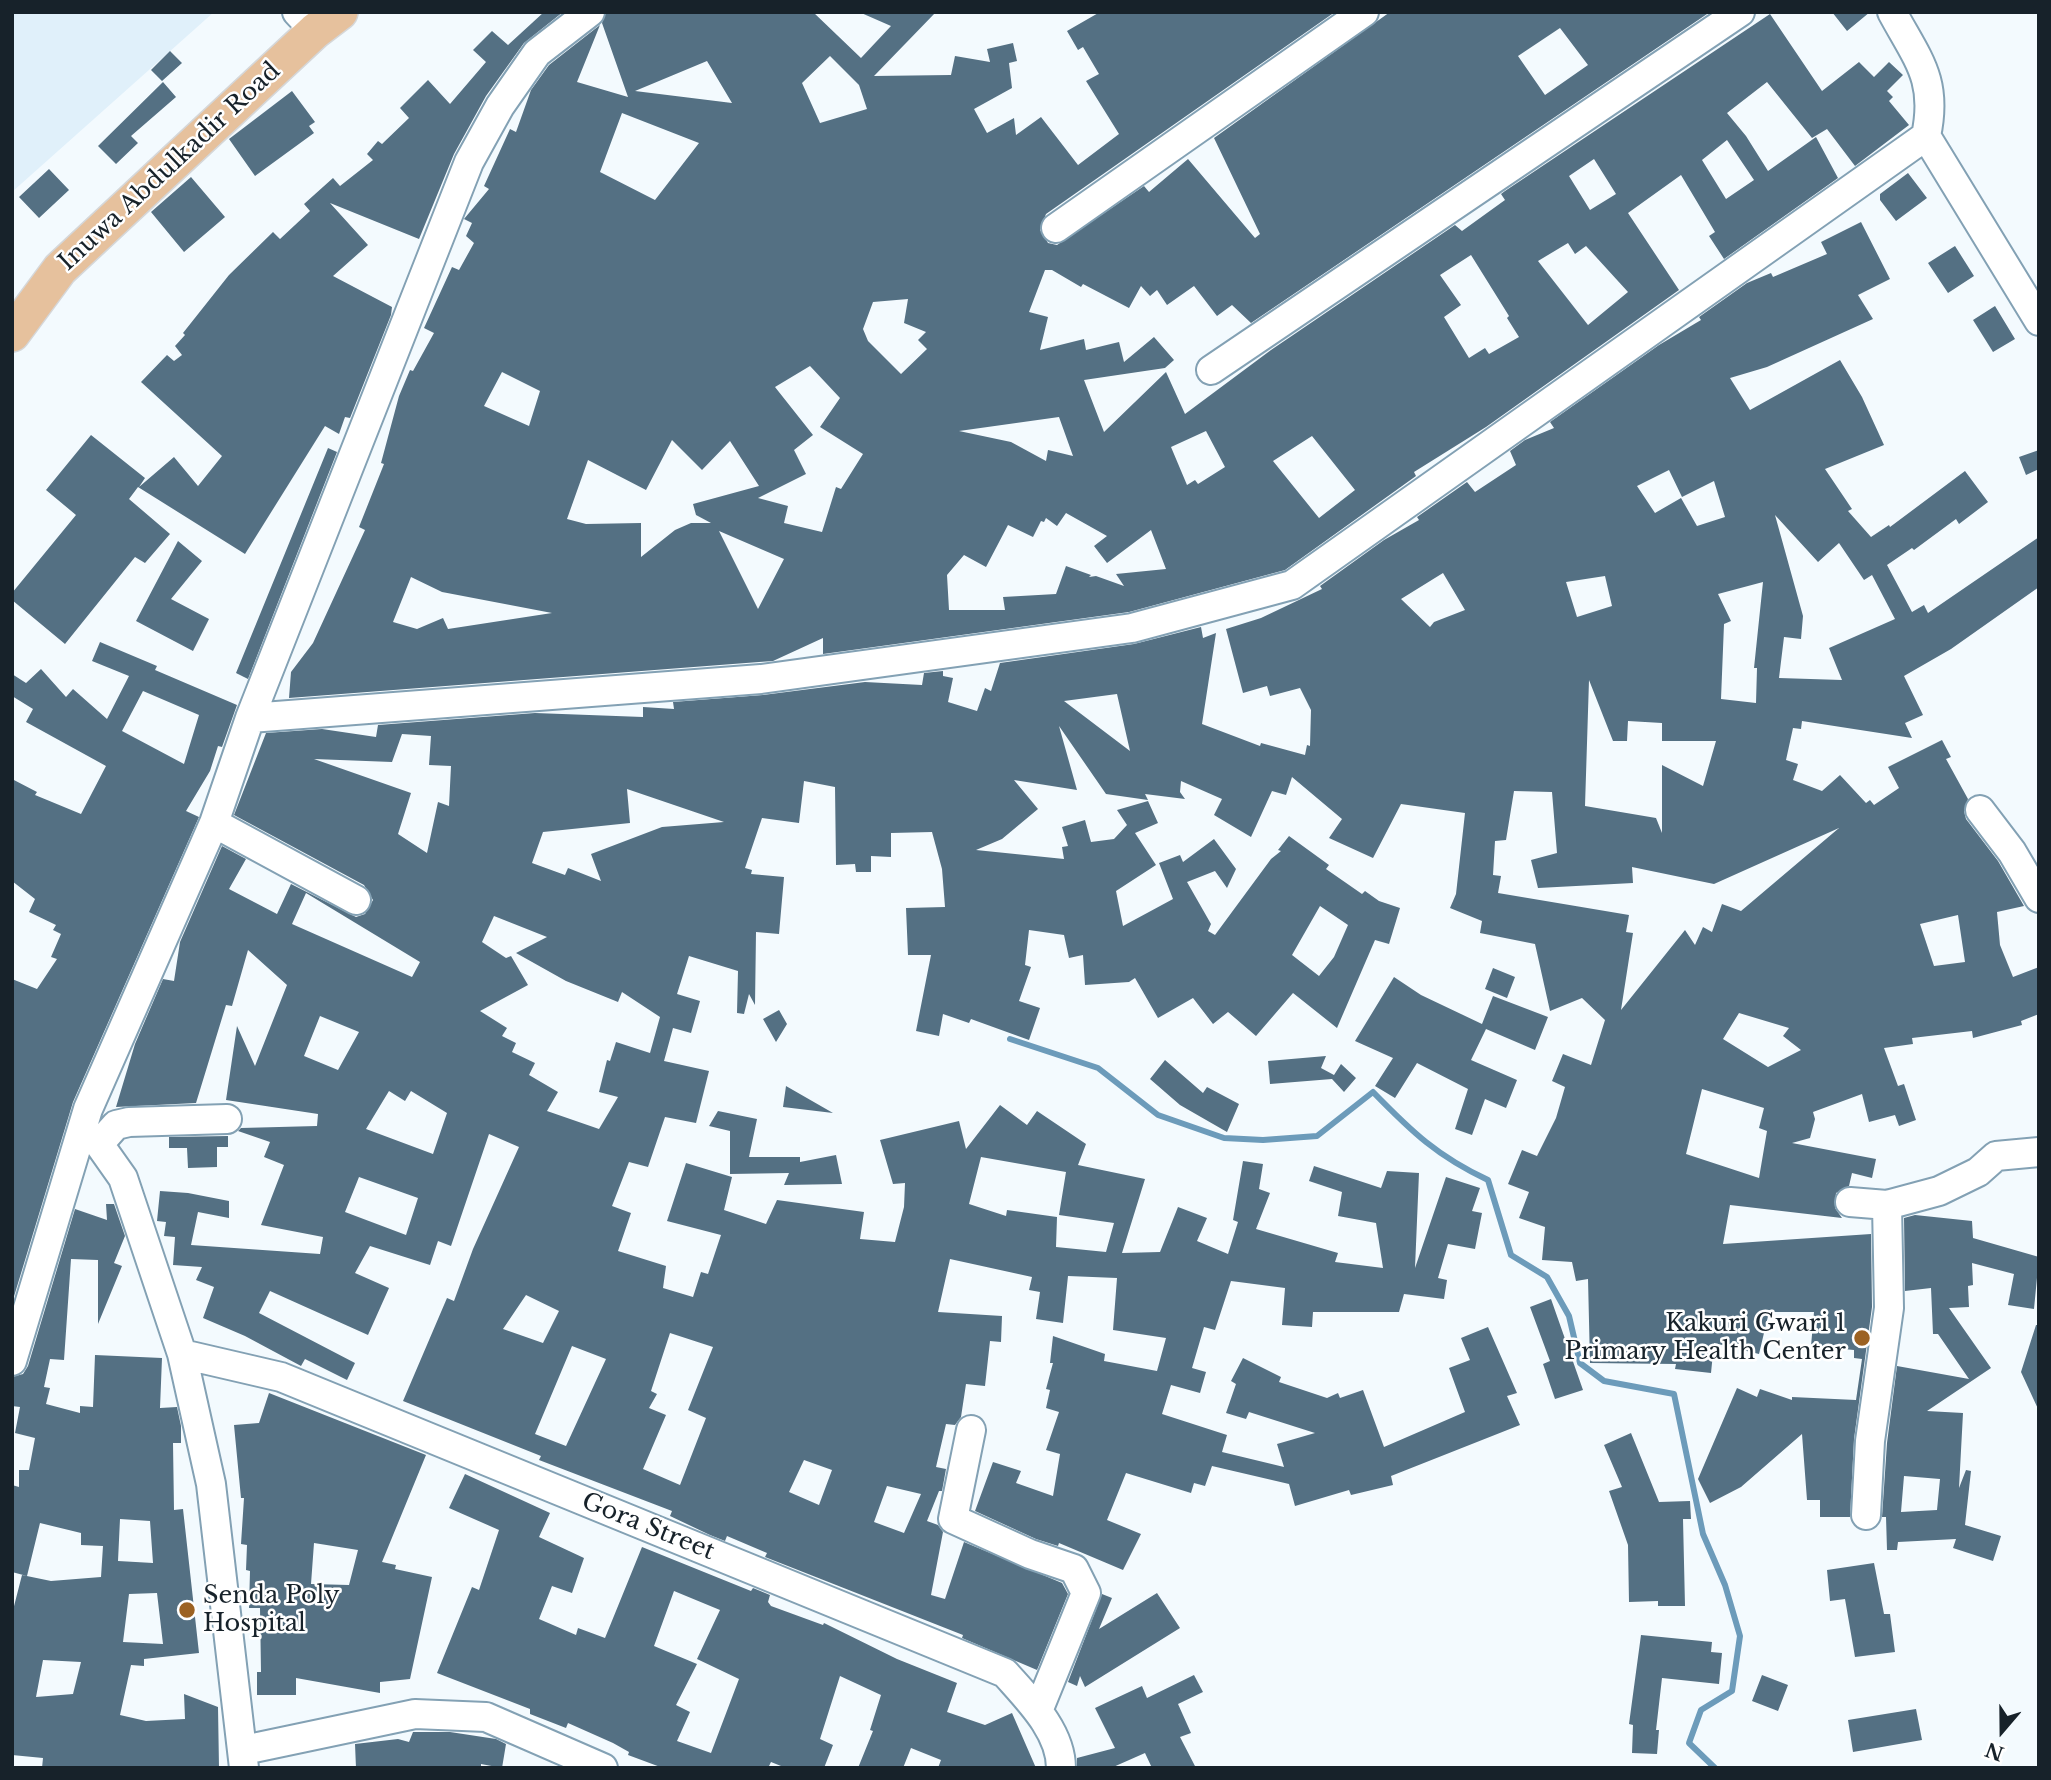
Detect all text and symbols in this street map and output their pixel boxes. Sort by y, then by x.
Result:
street label: Inuwa Abdulkadir Road [53,57,287,277]
place label: Kakuri Gwari 1 Primary Health Center [1564,1310,1846,1366]
marker: Kakuri Gwari 1 Primary Health Center [1852,1328,1872,1348]
street label: Gora Street [578,1487,718,1567]
place label: Senda Poly Hospital [203,1582,340,1638]
marker: Senda Poly Hospital [177,1600,197,1620]
north arrow [1967,1696,2037,1766]
text: N [1982,1737,2007,1765]

